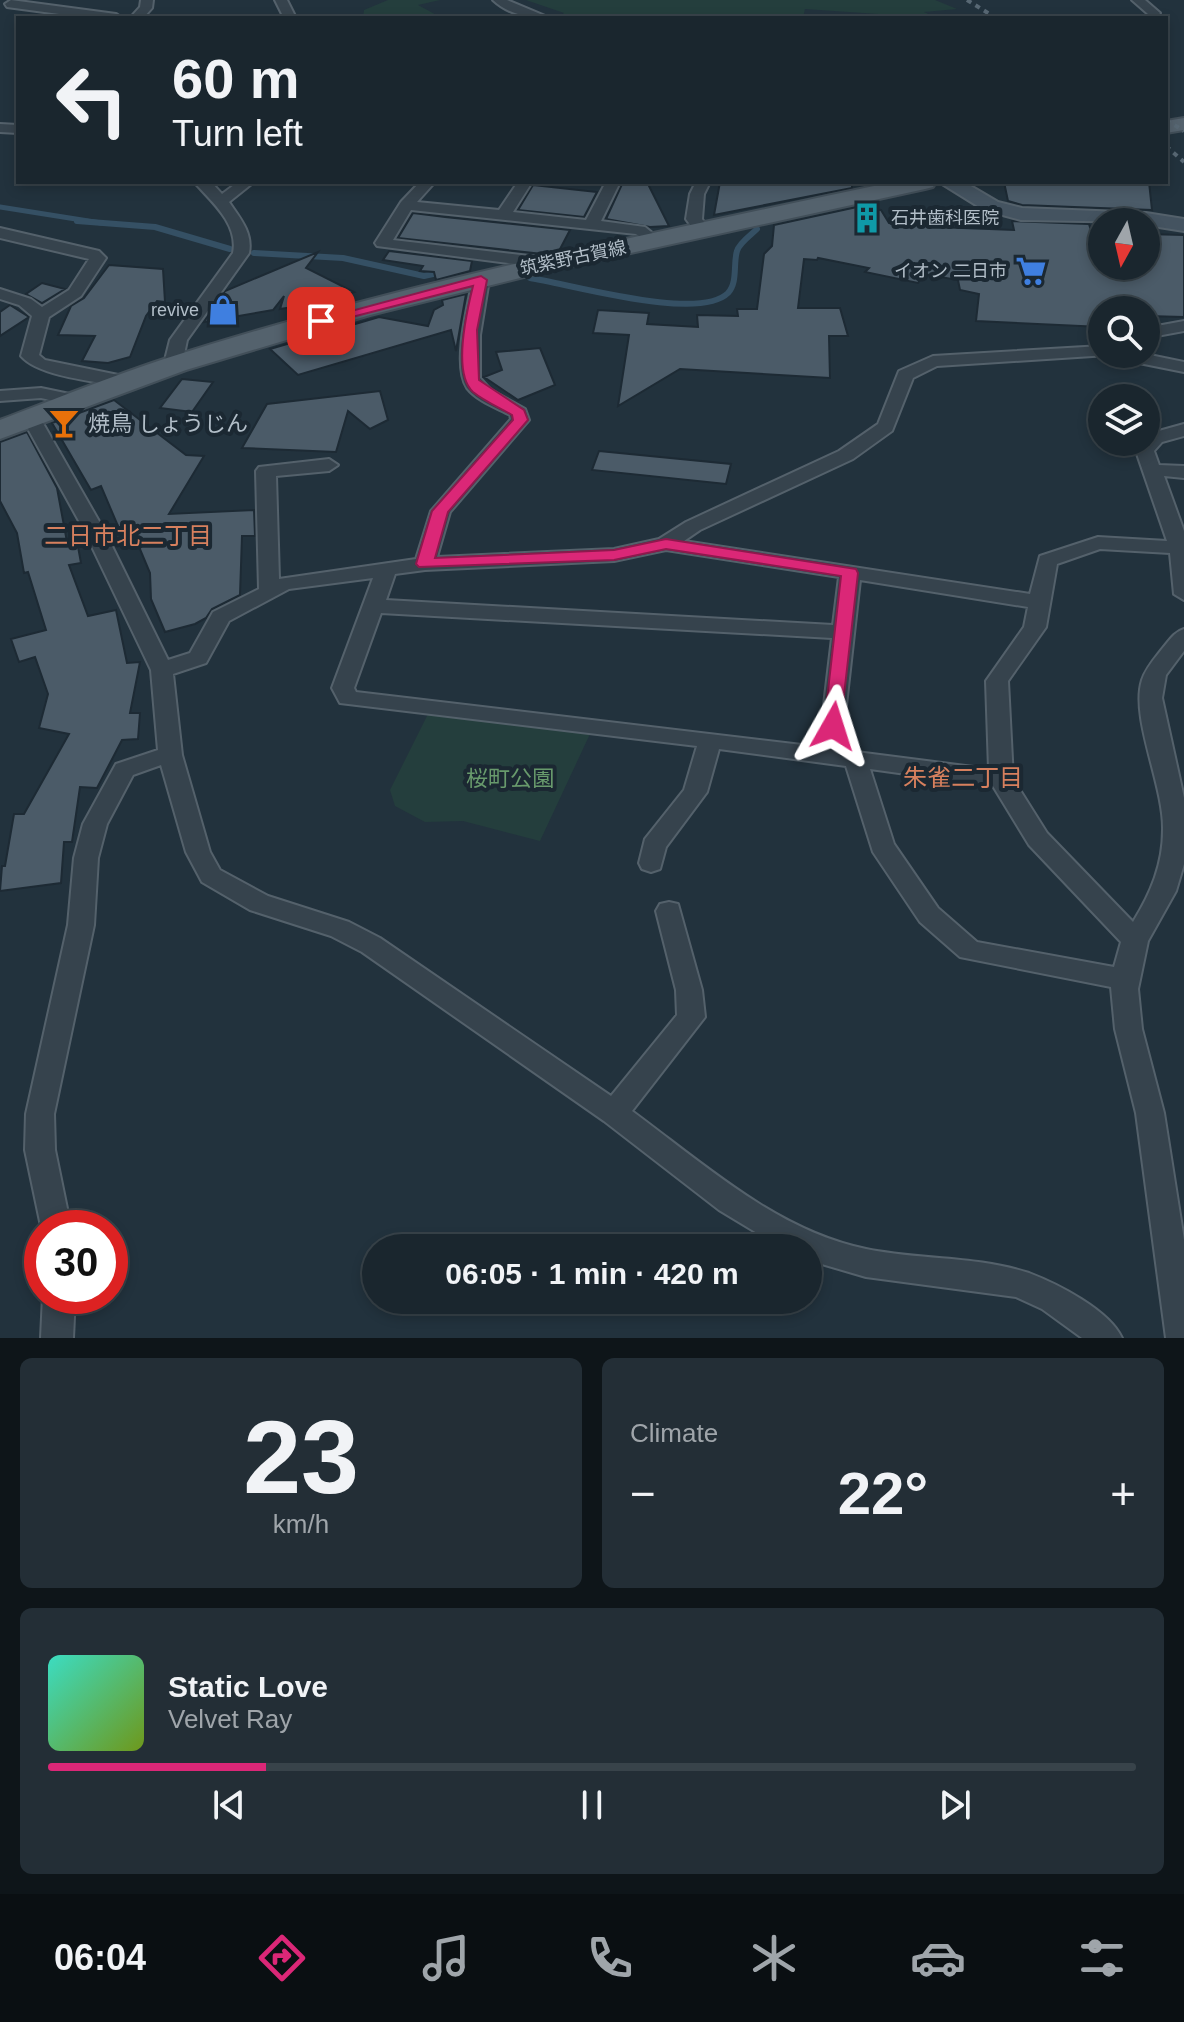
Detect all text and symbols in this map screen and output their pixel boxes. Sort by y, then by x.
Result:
text: 60 m [172,47,300,110]
icon: left [40,48,144,152]
text: Turn left [172,113,303,154]
building icon: 石井歯科医院 [850,201,884,235]
place label: 石井歯科医院 [891,208,999,228]
north arrow [1088,208,1160,280]
map controls [1088,208,1160,456]
street label: 筑紫野古賀線 [518,237,628,279]
supermarket icon: イオン 二日市 [1014,254,1048,288]
place label: イオン 二日市 [894,261,1007,281]
pin [287,287,355,355]
shop icon: revive [206,293,240,327]
button: search [1088,296,1160,368]
icon: arrive [299,299,343,343]
place label: revive [151,300,199,320]
button: layers [1088,384,1160,456]
bar icon: 焼鳥 しょうじん [47,406,81,440]
place label: 焼鳥 しょうじん [88,411,248,436]
district label: 二日市北二丁目 [44,522,212,549]
position arrow [791,684,875,768]
district label: 朱雀二丁目 [903,764,1023,791]
park label: 桜町公園 [466,766,554,791]
speed limit sign: 30 [24,1210,128,1314]
text: 06:05 · 1 min · 420 m [445,1257,739,1290]
text: 23 [243,1399,359,1515]
text: Climate [630,1418,718,1448]
text: 22° [838,1460,928,1527]
text: − [630,1469,656,1518]
text: + [1110,1469,1136,1518]
text: km/h [273,1509,329,1539]
text: Static Love [168,1670,328,1703]
text: Velvet Ray [168,1704,292,1734]
icon: previous [207,1783,251,1827]
icon: pause [570,1783,614,1827]
icon: next [933,1783,977,1827]
icon: directions [254,1930,310,1986]
icon: music [418,1930,474,1986]
icon: phone [582,1930,638,1986]
icon: climate [746,1930,802,1986]
icon: car [910,1930,966,1986]
icon: filters [1074,1930,1130,1986]
text: 06:04 [54,1937,146,1978]

